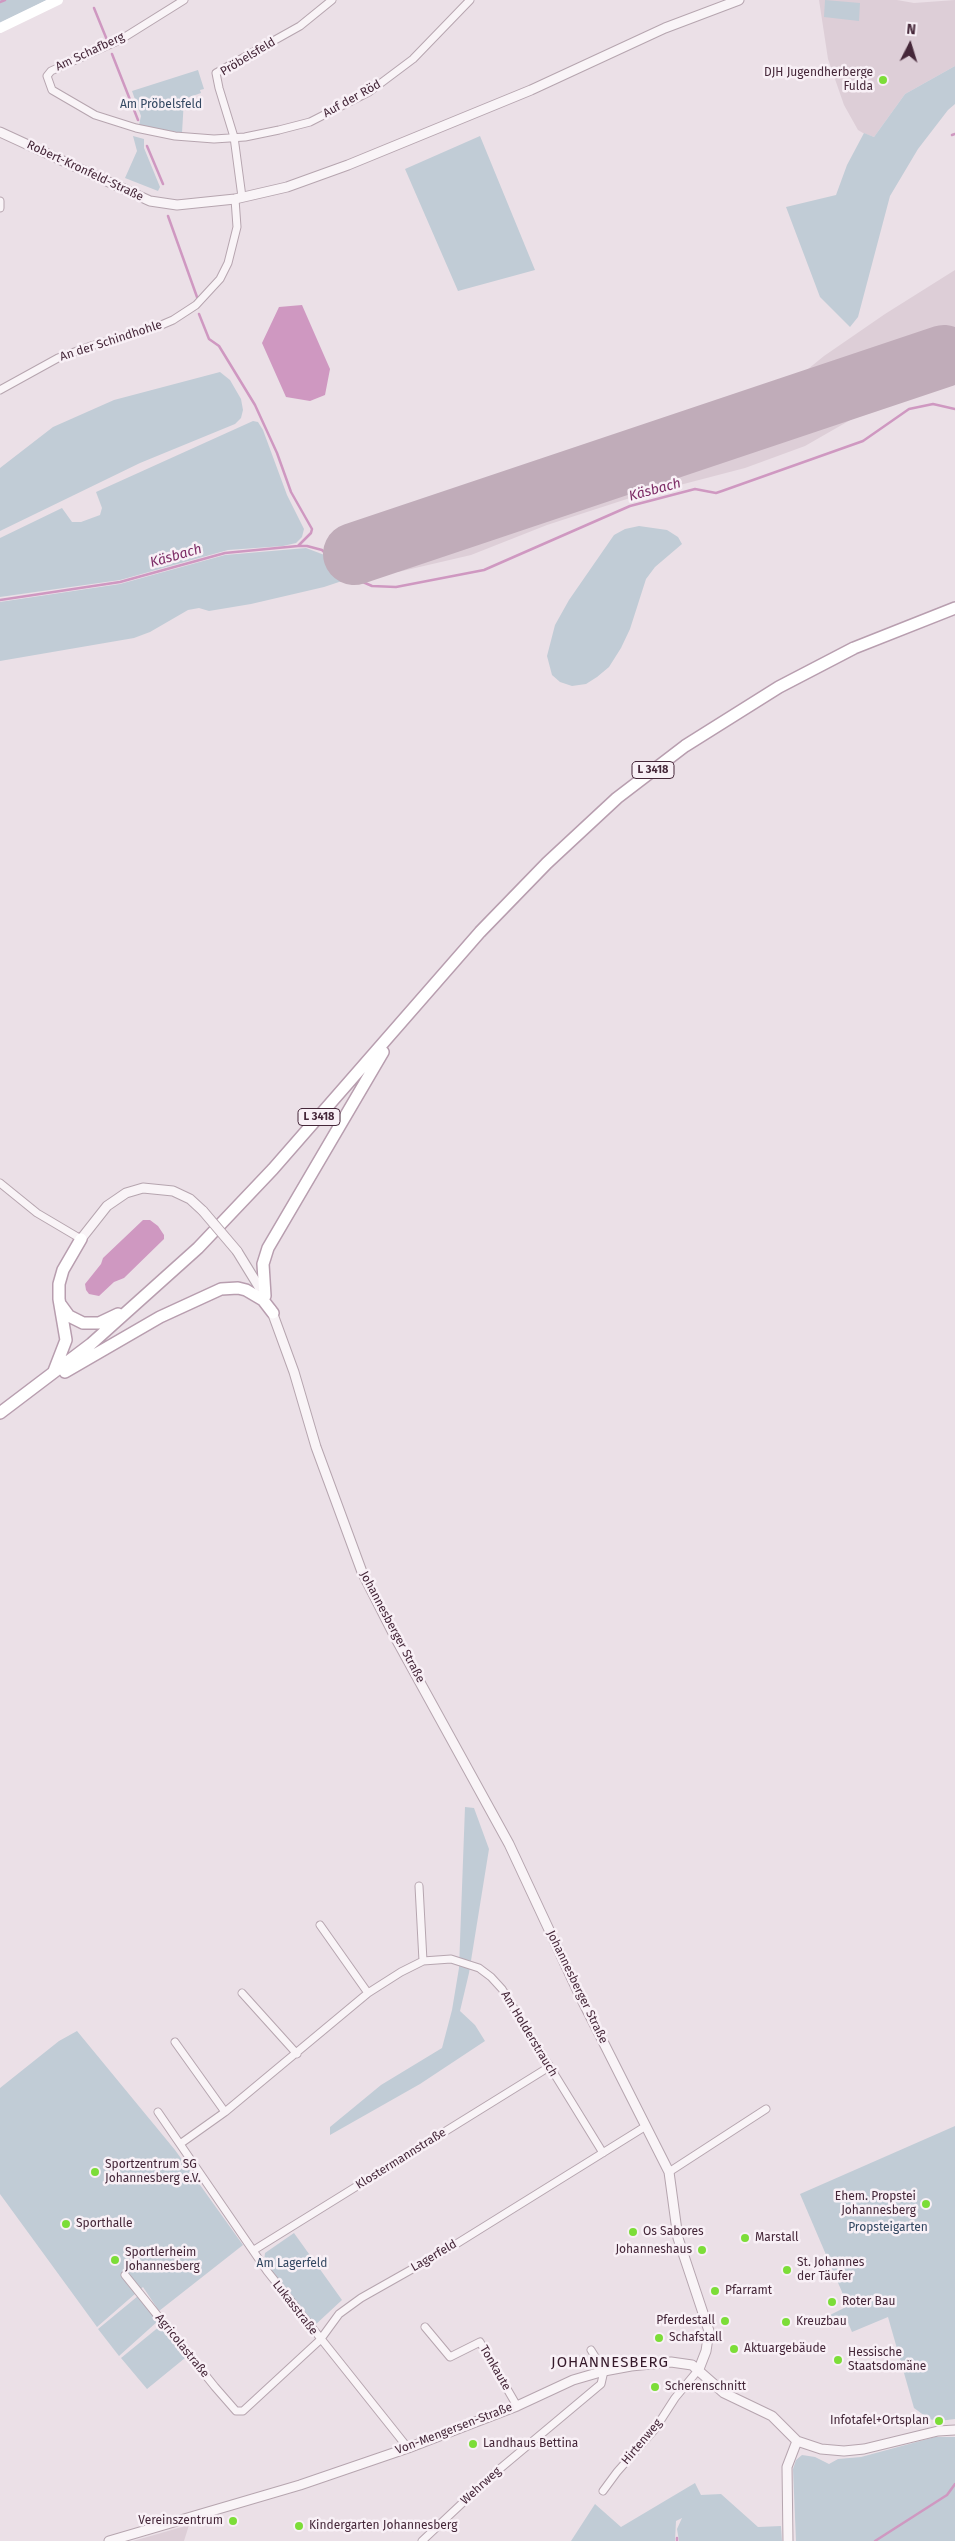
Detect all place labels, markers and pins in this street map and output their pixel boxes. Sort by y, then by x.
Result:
place label: DJH Jugendherberge Fulda [764,66,873,94]
marker: DJH Jugendherberge Fulda [877,74,889,86]
place label: Sportzentrum SG Johannesberg e.V. [105,2158,201,2186]
marker: Sportzentrum SG Johannesberg e.V. [89,2166,101,2178]
place label: Ehem. Propstei Johannesberg [835,2190,916,2218]
marker: Ehem. Propstei Johannesberg [920,2198,932,2210]
place label: Sporthalle [76,2217,133,2231]
marker: Sporthalle [60,2218,72,2230]
place label: Os Sabores [643,2225,704,2239]
marker: Os Sabores [627,2226,639,2238]
place label: Marstall [755,2231,799,2245]
marker: Marstall [739,2232,751,2244]
place label: Johanneshaus [615,2243,692,2257]
marker: Johanneshaus [696,2244,708,2256]
place label: Sportlerheim Johannesberg [125,2246,200,2274]
marker: Sportlerheim Johannesberg [109,2254,121,2266]
place label: St. Johannes der Täufer [797,2256,864,2284]
marker: St. Johannes der Täufer [781,2264,793,2276]
place label: Pfarramt [725,2284,772,2298]
marker: Pfarramt [709,2285,721,2297]
place label: Roter Bau [842,2295,895,2309]
marker: Roter Bau [826,2296,838,2308]
place label: Pferdestall [656,2314,715,2328]
marker: Pferdestall [719,2315,731,2327]
place label: Kreuzbau [796,2315,847,2329]
marker: Kreuzbau [780,2316,792,2328]
place label: Schafstall [669,2331,722,2345]
marker: Schafstall [653,2332,665,2344]
place label: Aktuargebäude [744,2342,826,2356]
marker: Aktuargebäude [728,2343,740,2355]
place label: Hessische Staatsdomäne [848,2346,926,2374]
marker: Hessische Staatsdomäne [832,2354,844,2366]
place label: Scherenschnitt [665,2380,746,2394]
marker: Scherenschnitt [649,2381,661,2393]
place label: Infotafel+Ortsplan [830,2414,929,2428]
marker: Infotafel+Ortsplan [933,2415,945,2427]
place label: Landhaus Bettina [483,2437,578,2451]
marker: Landhaus Bettina [467,2438,479,2450]
place label: Vereinszentrum [138,2514,223,2528]
marker: Vereinszentrum [227,2515,239,2527]
place label: Kindergarten Johannesberg [309,2519,458,2533]
marker: Kindergarten Johannesberg [293,2520,305,2532]

